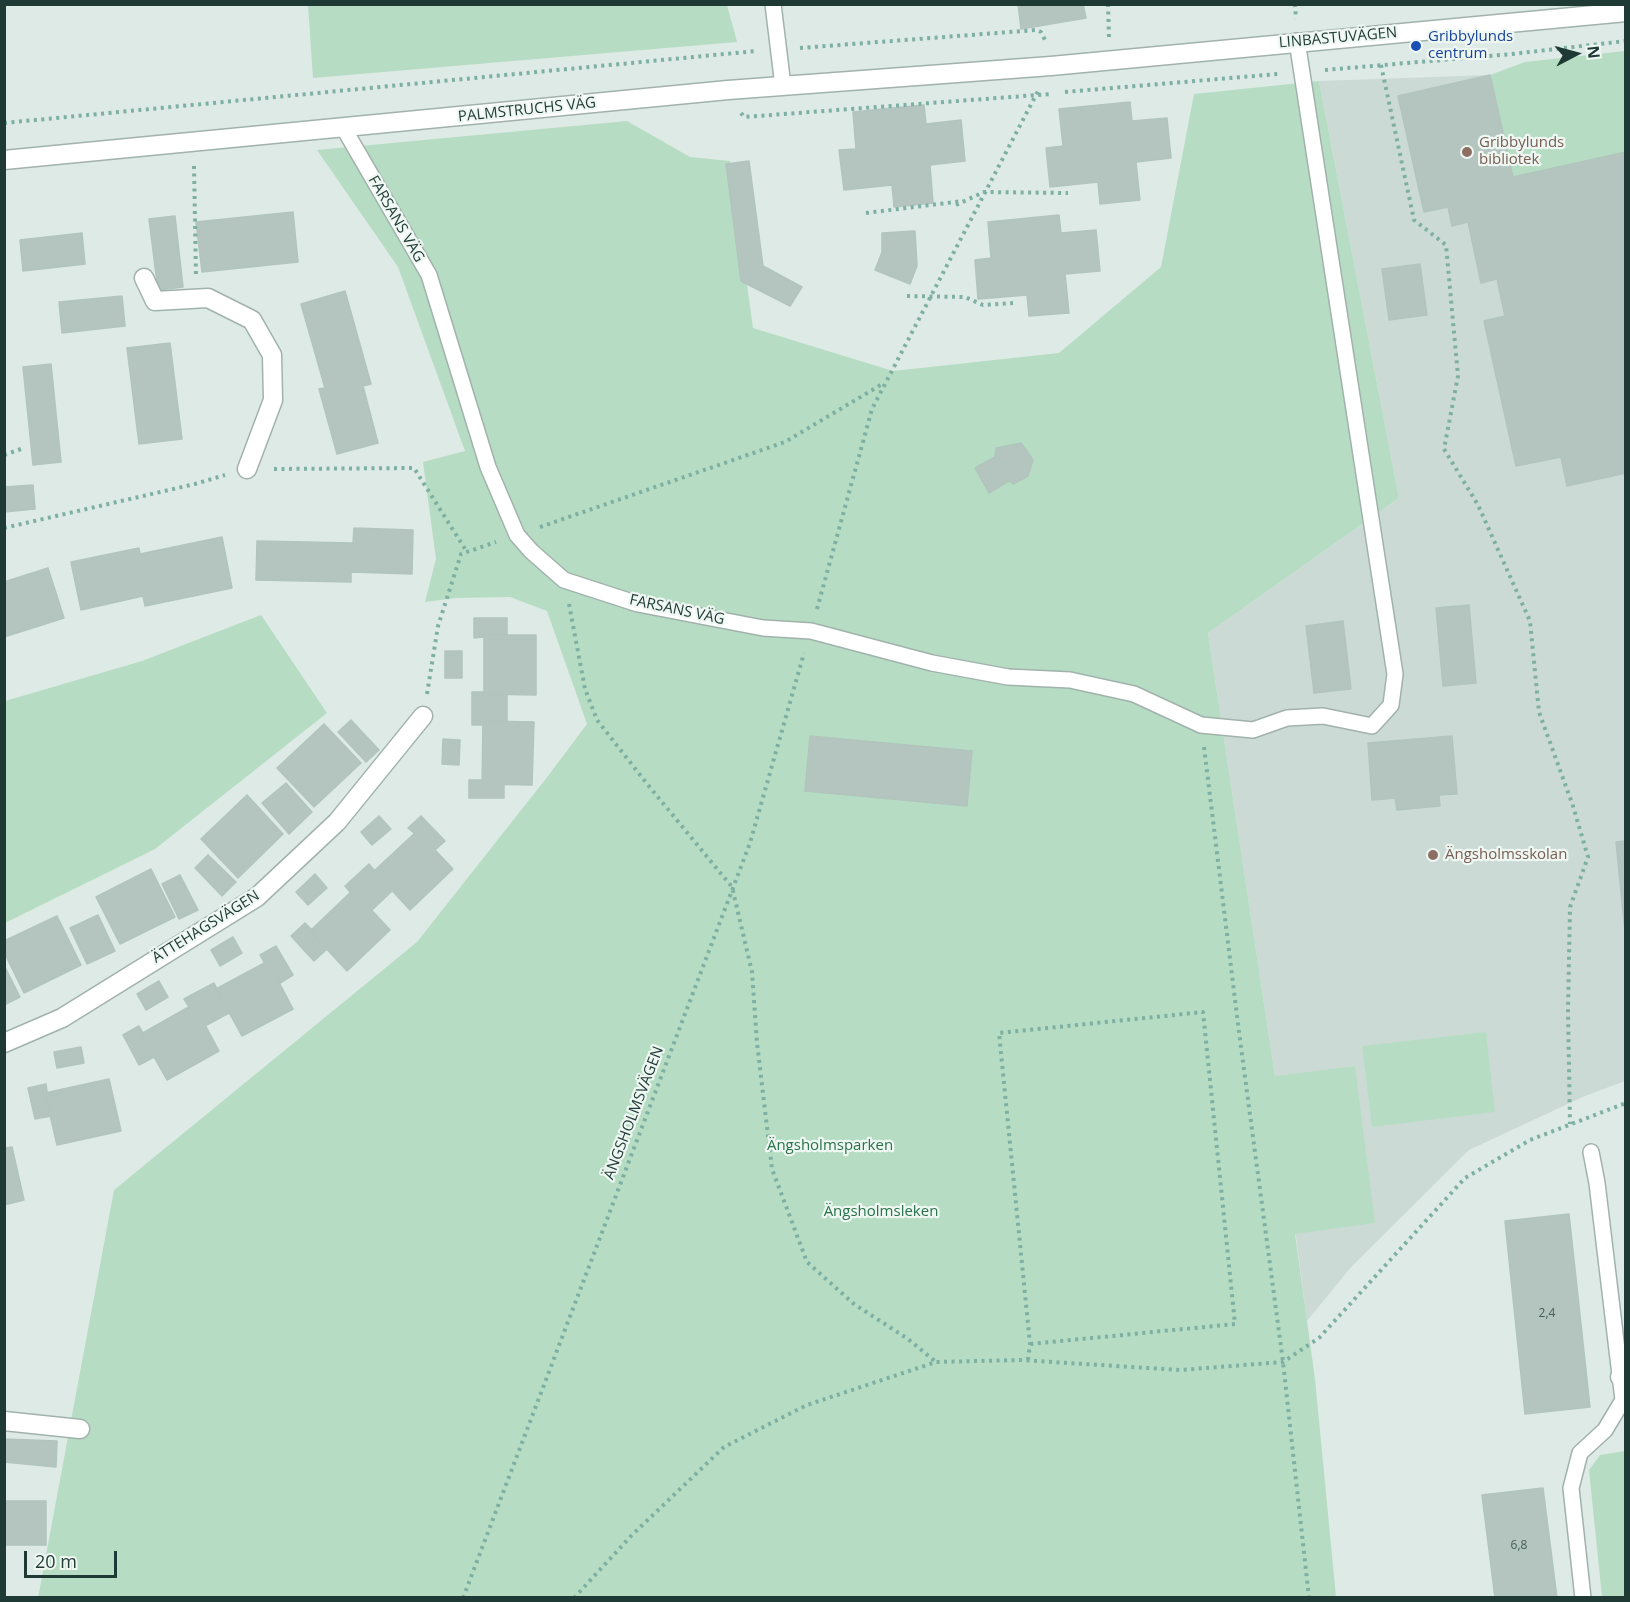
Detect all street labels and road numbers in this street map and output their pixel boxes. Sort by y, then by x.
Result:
street label: LINBASTUVÄGEN [1278,24,1398,52]
street label: PALMSTRUCHS VÄG [457,94,597,126]
street label: FARSANS VÄG [364,173,428,265]
street label: FARSANS VÄG [628,591,726,629]
street label: ÄTTEHAGSVÄGEN [149,887,263,967]
street label: ÄNGSHOLMSVÄGEN [600,1044,668,1182]

